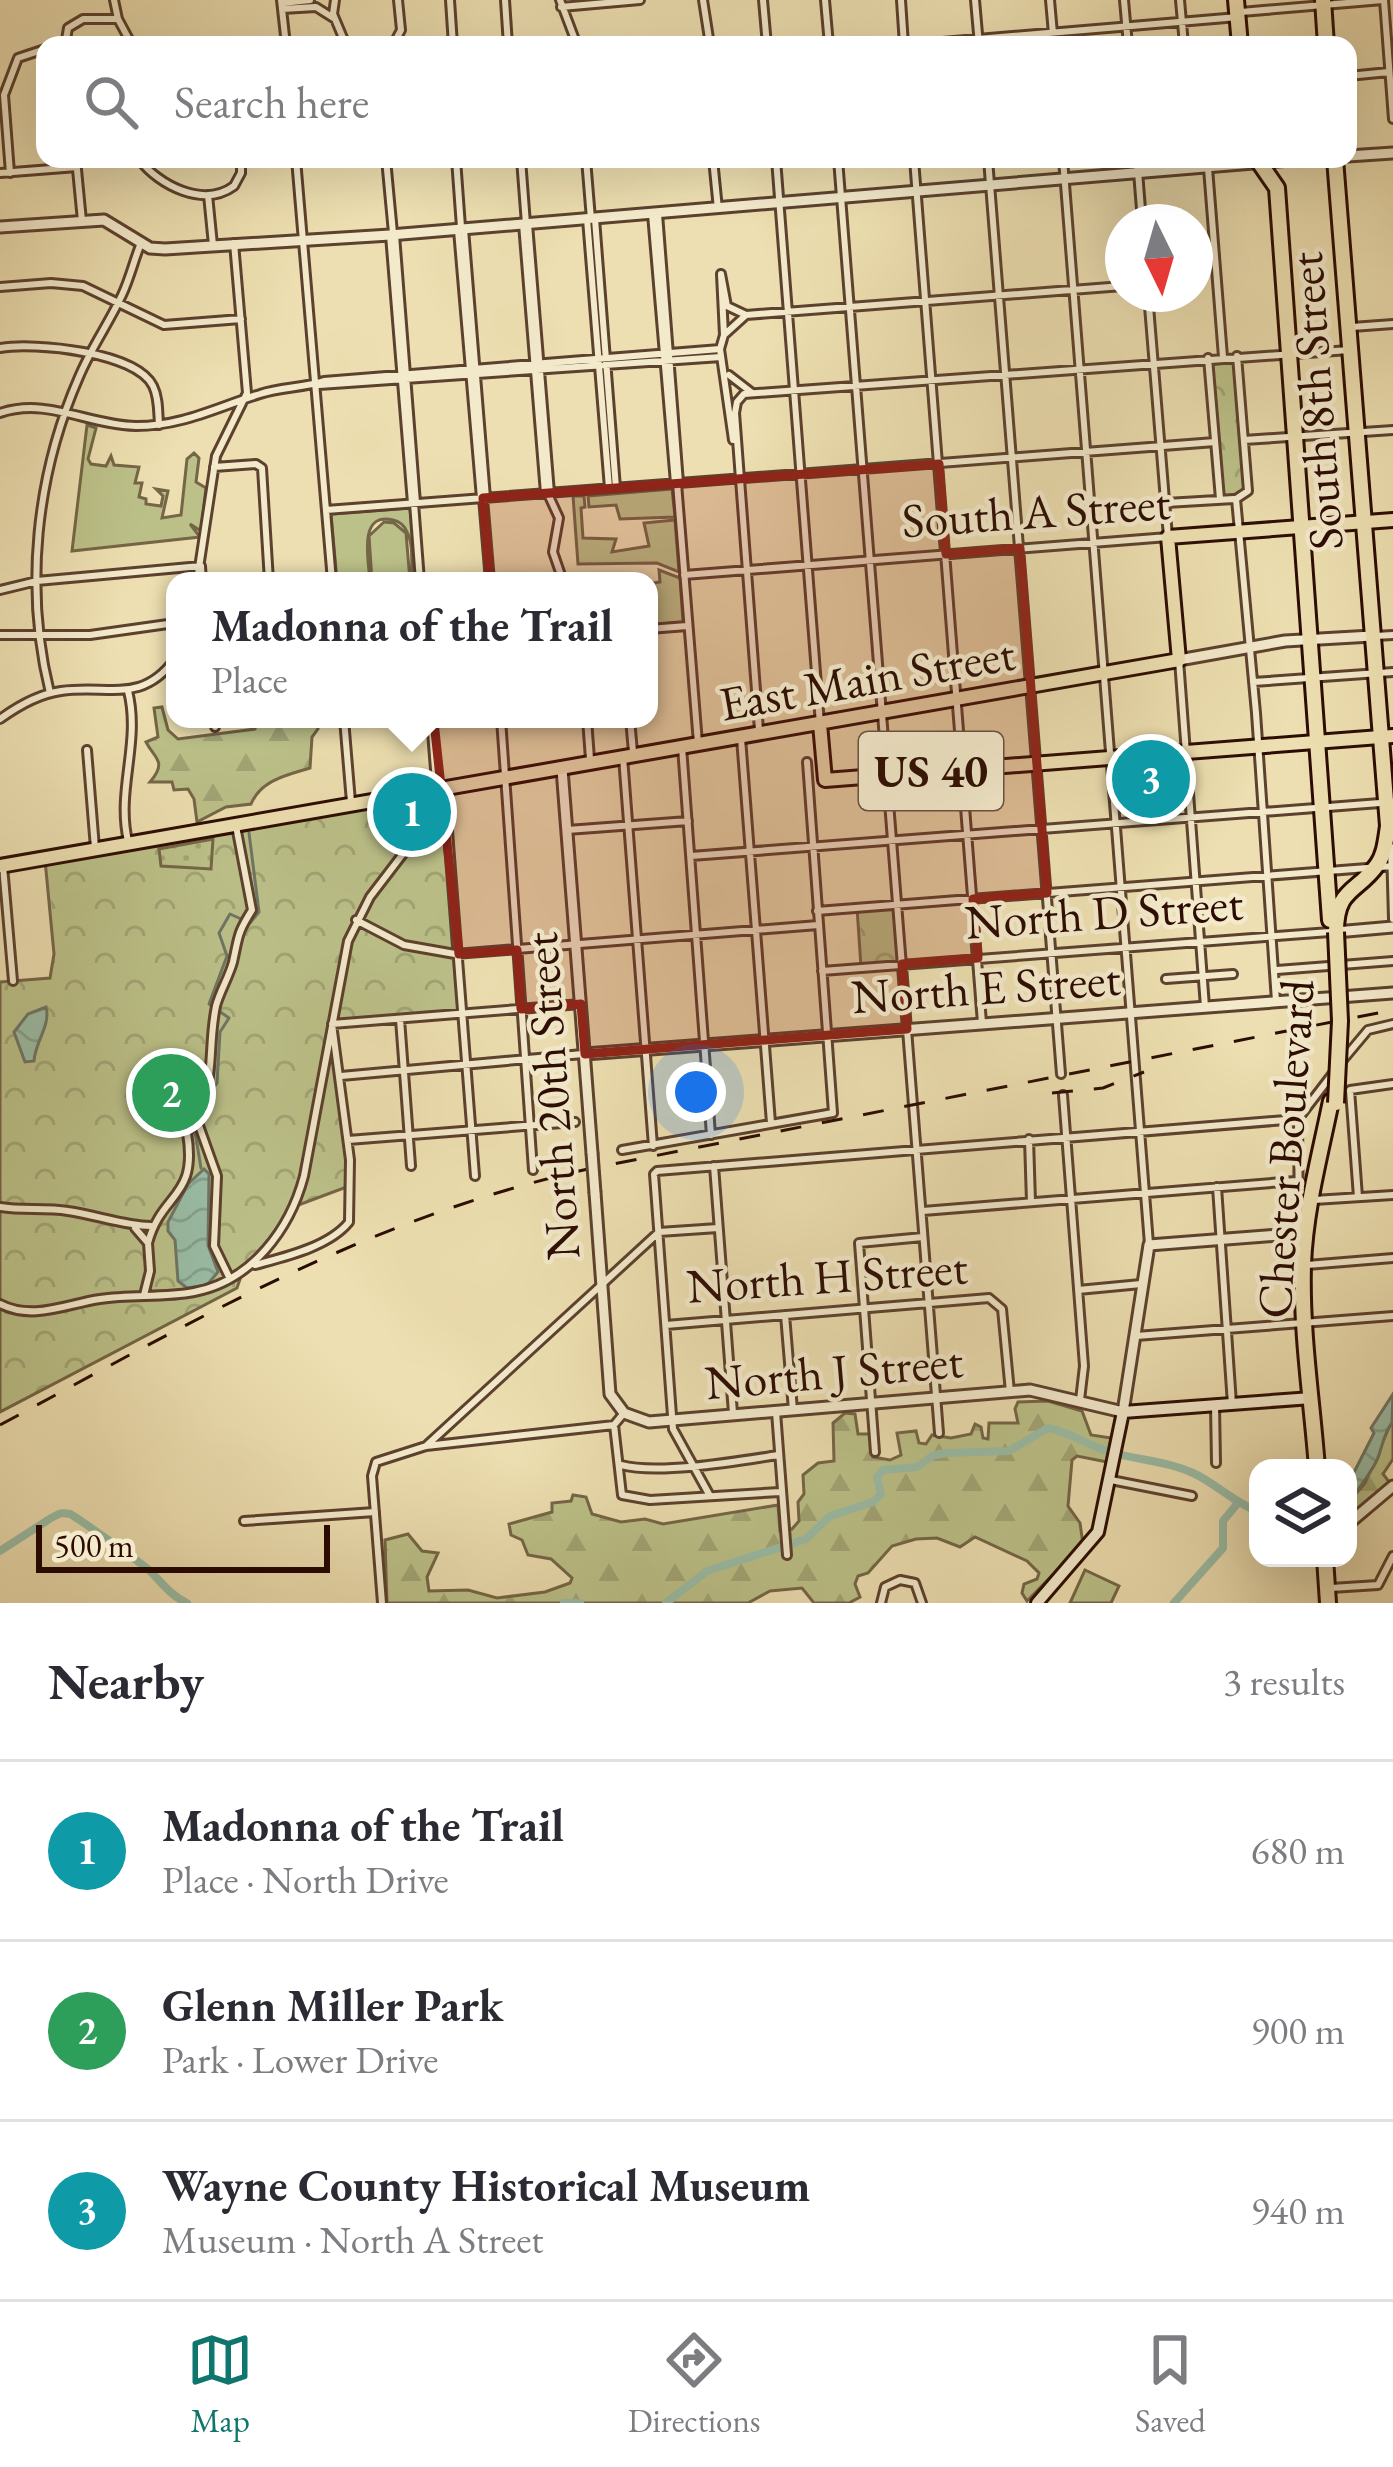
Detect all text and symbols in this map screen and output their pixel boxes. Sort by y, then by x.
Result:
search box [36,36,1357,168]
icon: search [78,69,144,135]
text: Search here [174,73,369,131]
north arrow [1105,204,1213,312]
street label: South 8th Street [1274,250,1356,552]
street label: South A Street [900,471,1172,551]
popup [166,572,658,728]
text: Madonna of the Trail [211,596,613,654]
street label: East Main Street [714,622,1020,734]
text: Place [211,654,288,705]
road number: US 40 [859,732,1003,810]
pin: 3 [1112,734,1190,824]
pin: 1 [373,767,451,857]
street label: North D Street [963,871,1245,953]
street label: North 20th Street [509,930,593,1262]
street label: North E Street [849,947,1123,1027]
street label: Chester Boulevard [1242,977,1328,1321]
pin: 2 [132,1048,210,1138]
your location [666,1062,726,1122]
street label: North H Street [685,1235,969,1317]
street label: North J Street [703,1329,965,1413]
map controls [1249,1459,1357,1567]
button: layers [1249,1459,1357,1567]
scale bar [36,1519,330,1572]
text: 500 m [54,1524,134,1567]
text: Nearby [48,1648,204,1714]
text: 3 results [1223,1656,1345,1707]
text: Madonna of the Trail [162,1796,564,1854]
text: 1 [77,1825,97,1876]
text: 680 m [1251,1825,1345,1876]
text: Place · North Drive [162,1854,449,1905]
text: Glenn Miller Park [162,1976,503,2034]
text: 2 [77,2005,97,2056]
text: 900 m [1251,2005,1345,2056]
text: Park · Lower Drive [162,2034,438,2085]
text: Wayne County Historical Museum [162,2156,810,2214]
text: 3 [77,2185,97,2236]
text: 940 m [1251,2185,1345,2236]
text: Museum · North A Street [162,2214,544,2265]
tab: Map [187,2327,253,2442]
tab: Directions [628,2327,761,2442]
tab: Saved [1135,2327,1206,2442]

